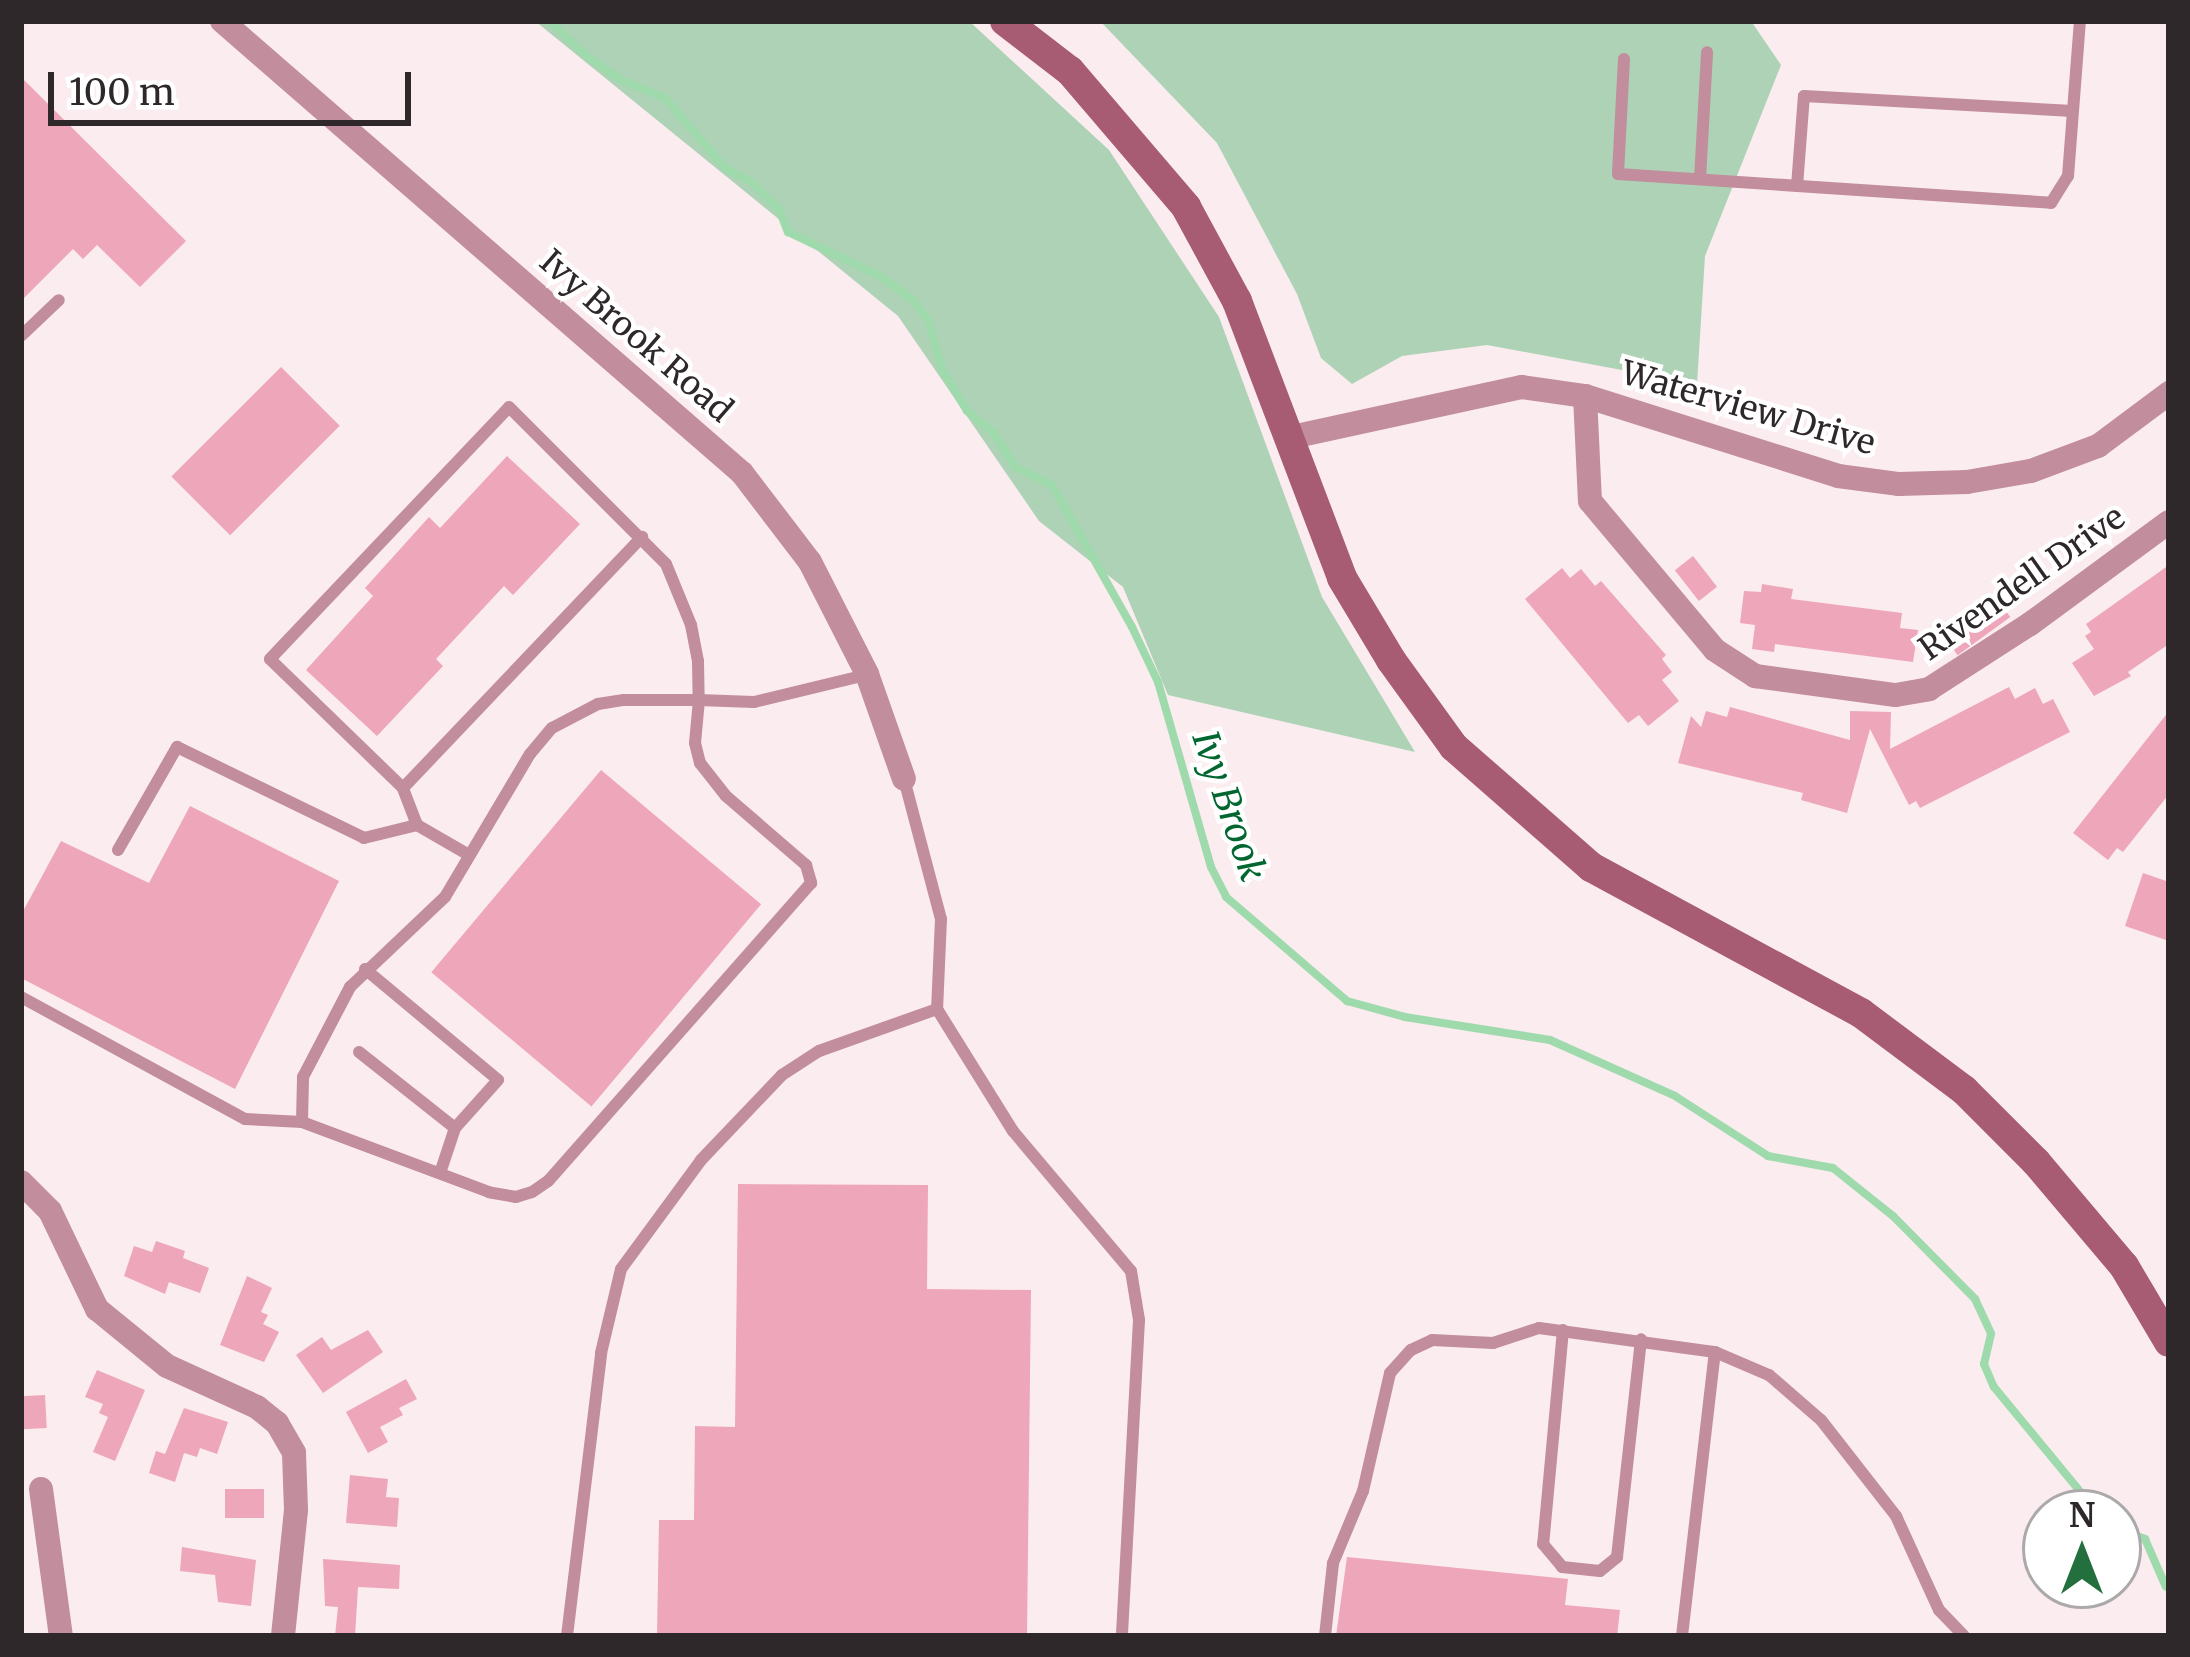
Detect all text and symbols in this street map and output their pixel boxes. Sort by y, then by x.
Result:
scale bar [54,48,417,122]
text: 100 m [69,70,175,115]
street label: Ivy Brook Road [532,242,740,430]
street label: Waterview Drive [1616,353,1880,463]
street label: Rivendell Drive [1912,497,2132,669]
water label: Ivy Brook [1183,725,1275,887]
north arrow [2022,1489,2142,1609]
text: N [2069,1495,2095,1536]

